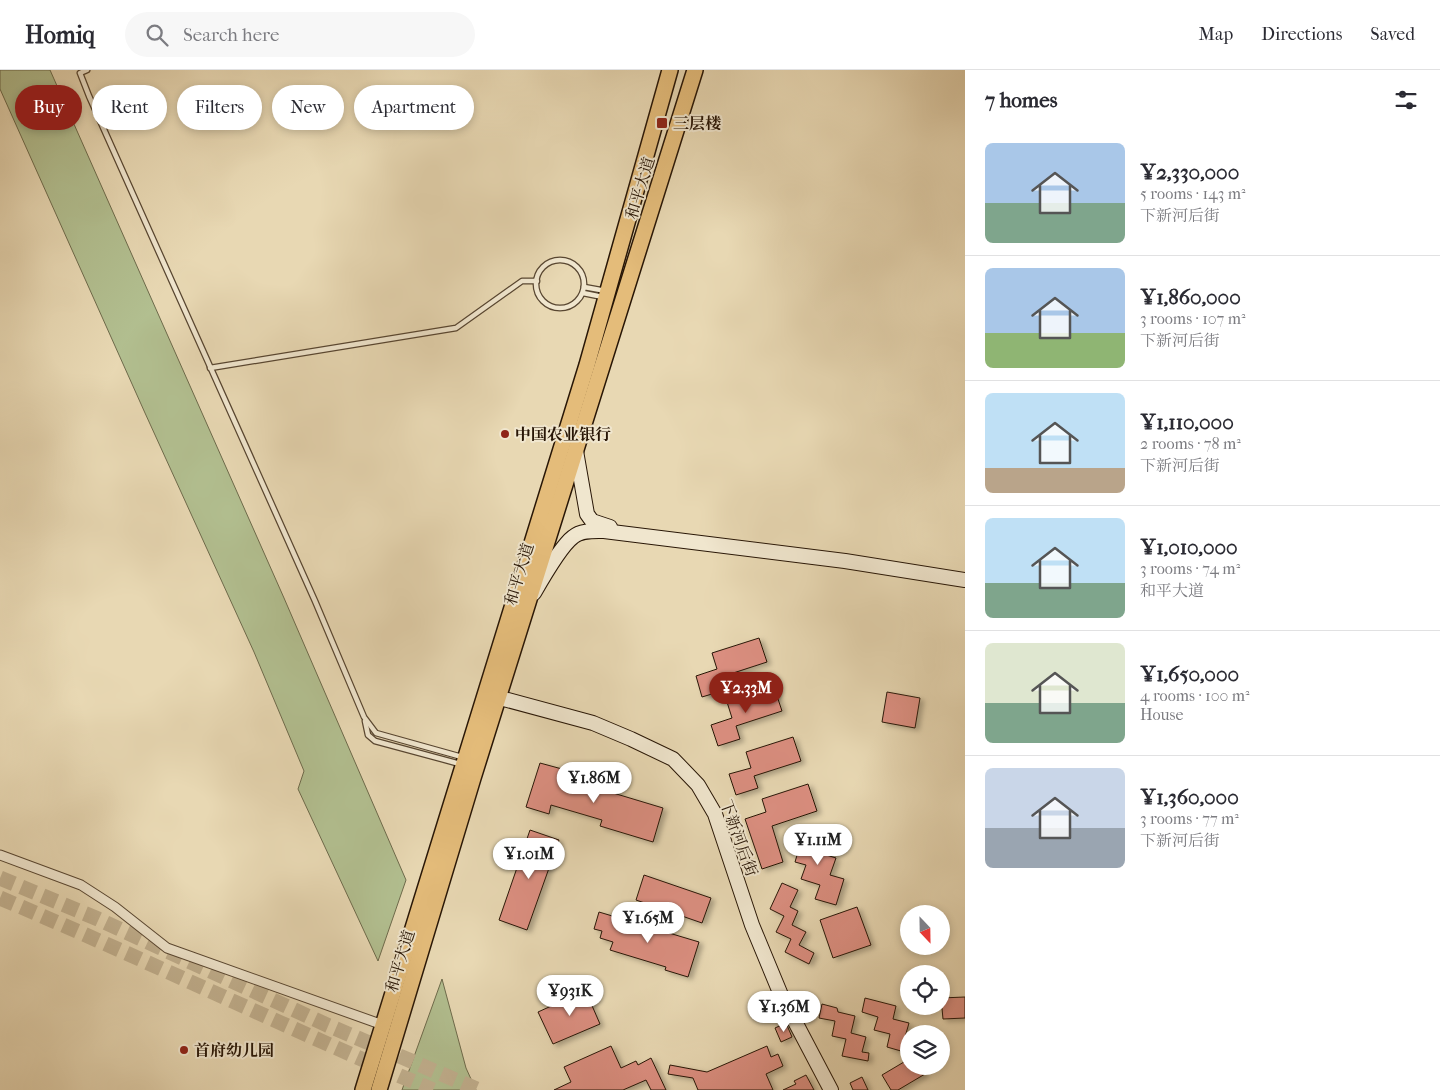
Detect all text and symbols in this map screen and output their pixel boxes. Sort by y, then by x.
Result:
search box [125,12,475,57]
text: Homiq [25,21,95,49]
icon: search [143,21,171,49]
text: Search here [183,24,279,46]
text: Map [1199,24,1233,45]
text: Directions [1261,24,1342,45]
text: Saved [1370,24,1415,45]
chip: Buy [15,85,82,130]
chip: Rent [92,85,167,130]
chip: Filters [177,85,262,130]
chip: New [272,85,344,130]
chip: Apartment [354,85,474,130]
icon: filters [1392,86,1420,114]
text: 7 homes [985,88,1057,112]
place label: 三层楼 [673,114,721,133]
marker: 三层楼 [655,116,669,130]
street label: 和平大道 [622,155,658,221]
text: ¥2,330,000 [1140,160,1239,184]
icon: home [1025,163,1085,223]
text: 5 rooms · 143 m² [1140,184,1245,203]
text: 下新河后街 [1140,206,1220,225]
text: ¥1,860,000 [1140,285,1241,309]
icon: home [1025,288,1085,348]
text: 3 rooms · 107 m² [1140,309,1246,328]
text: 下新河后街 [1140,331,1220,350]
text: ¥1,110,000 [1140,410,1234,434]
icon: home [1025,413,1085,473]
place label: 中国农业银行 [515,425,611,444]
marker: 中国农业银行 [499,428,511,440]
text: 2 rooms · 78 m² [1140,434,1241,453]
text: 下新河后街 [1140,456,1220,475]
text: ¥1,010,000 [1140,535,1238,559]
icon: home [1025,538,1085,598]
street label: 和平大道 [501,541,537,607]
text: 3 rooms · 74 m² [1140,559,1240,578]
text: 和平大道 [1140,581,1204,600]
text: ¥1,650,000 [1140,662,1239,686]
icon: home [1025,663,1085,723]
pin: ¥2.33M [705,672,787,714]
text: ¥2.33M [720,678,772,697]
text: 4 rooms · 100 m² [1140,686,1250,705]
text: House [1140,705,1183,724]
pin: ¥1.86M [553,762,635,804]
text: ¥1.86M [568,768,620,787]
text: ¥1,360,000 [1140,785,1239,809]
icon: home [1025,788,1085,848]
street label: 下新河后街 [716,797,762,879]
text: 3 rooms · 77 m² [1140,809,1239,828]
pin: ¥1.11M [777,824,859,866]
text: ¥1.11M [794,830,842,849]
text: 下新河后街 [1140,831,1220,850]
pin: ¥1.01M [488,838,570,880]
text: ¥1.01M [504,844,554,863]
pin: ¥1.65M [607,902,689,944]
north arrow [900,905,950,955]
map controls [900,905,950,1075]
text: ¥1.65M [622,908,674,927]
street label: 和平大道 [382,928,418,994]
button: locate [900,965,950,1015]
pin: ¥931K [535,974,605,1017]
text: ¥931K [548,981,592,1000]
pin: ¥1.36M [743,990,825,1033]
text: ¥1.36M [758,997,810,1016]
button: layers [900,1025,950,1075]
place label: 首府幼儿园 [194,1041,274,1060]
marker: 首府幼儿园 [178,1044,190,1056]

